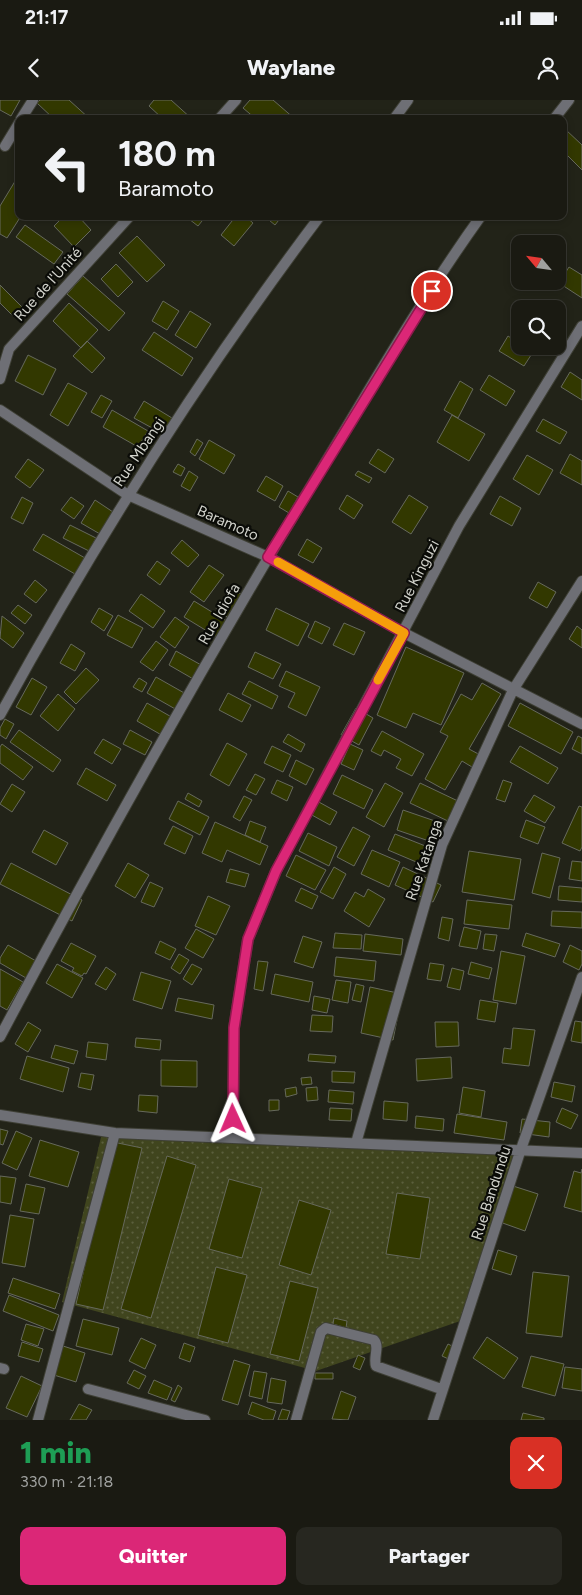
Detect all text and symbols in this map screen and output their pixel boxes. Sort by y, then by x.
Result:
text: 21:17 [25,6,68,29]
icon: back [20,54,48,82]
text: Waylane [247,54,335,81]
icon: person [534,54,562,82]
text: 180 m [118,133,216,175]
icon: left [35,135,100,200]
text: Baramoto [118,175,214,202]
north arrow [511,235,566,290]
map controls [511,235,566,355]
street label: Rue de l'Unité [10,243,86,325]
pin [411,270,453,312]
icon: arrive [418,277,446,305]
button: search [511,300,566,355]
street label: Rue Mbangi [109,414,169,490]
street label: Baramoto [194,501,262,545]
street label: Rue Kinguzi [391,537,443,615]
street label: Rue Idiofa [194,580,244,648]
street label: Rue Katanga [402,817,446,903]
position arrow [206,1092,258,1144]
street label: Rue Bandundu [467,1144,515,1242]
text: 1 min [20,1434,92,1471]
button: close [510,1437,562,1489]
text: 330 m · 21:18 [20,1472,113,1491]
button: Quitter [20,1527,286,1585]
button: Partager [296,1527,562,1585]

